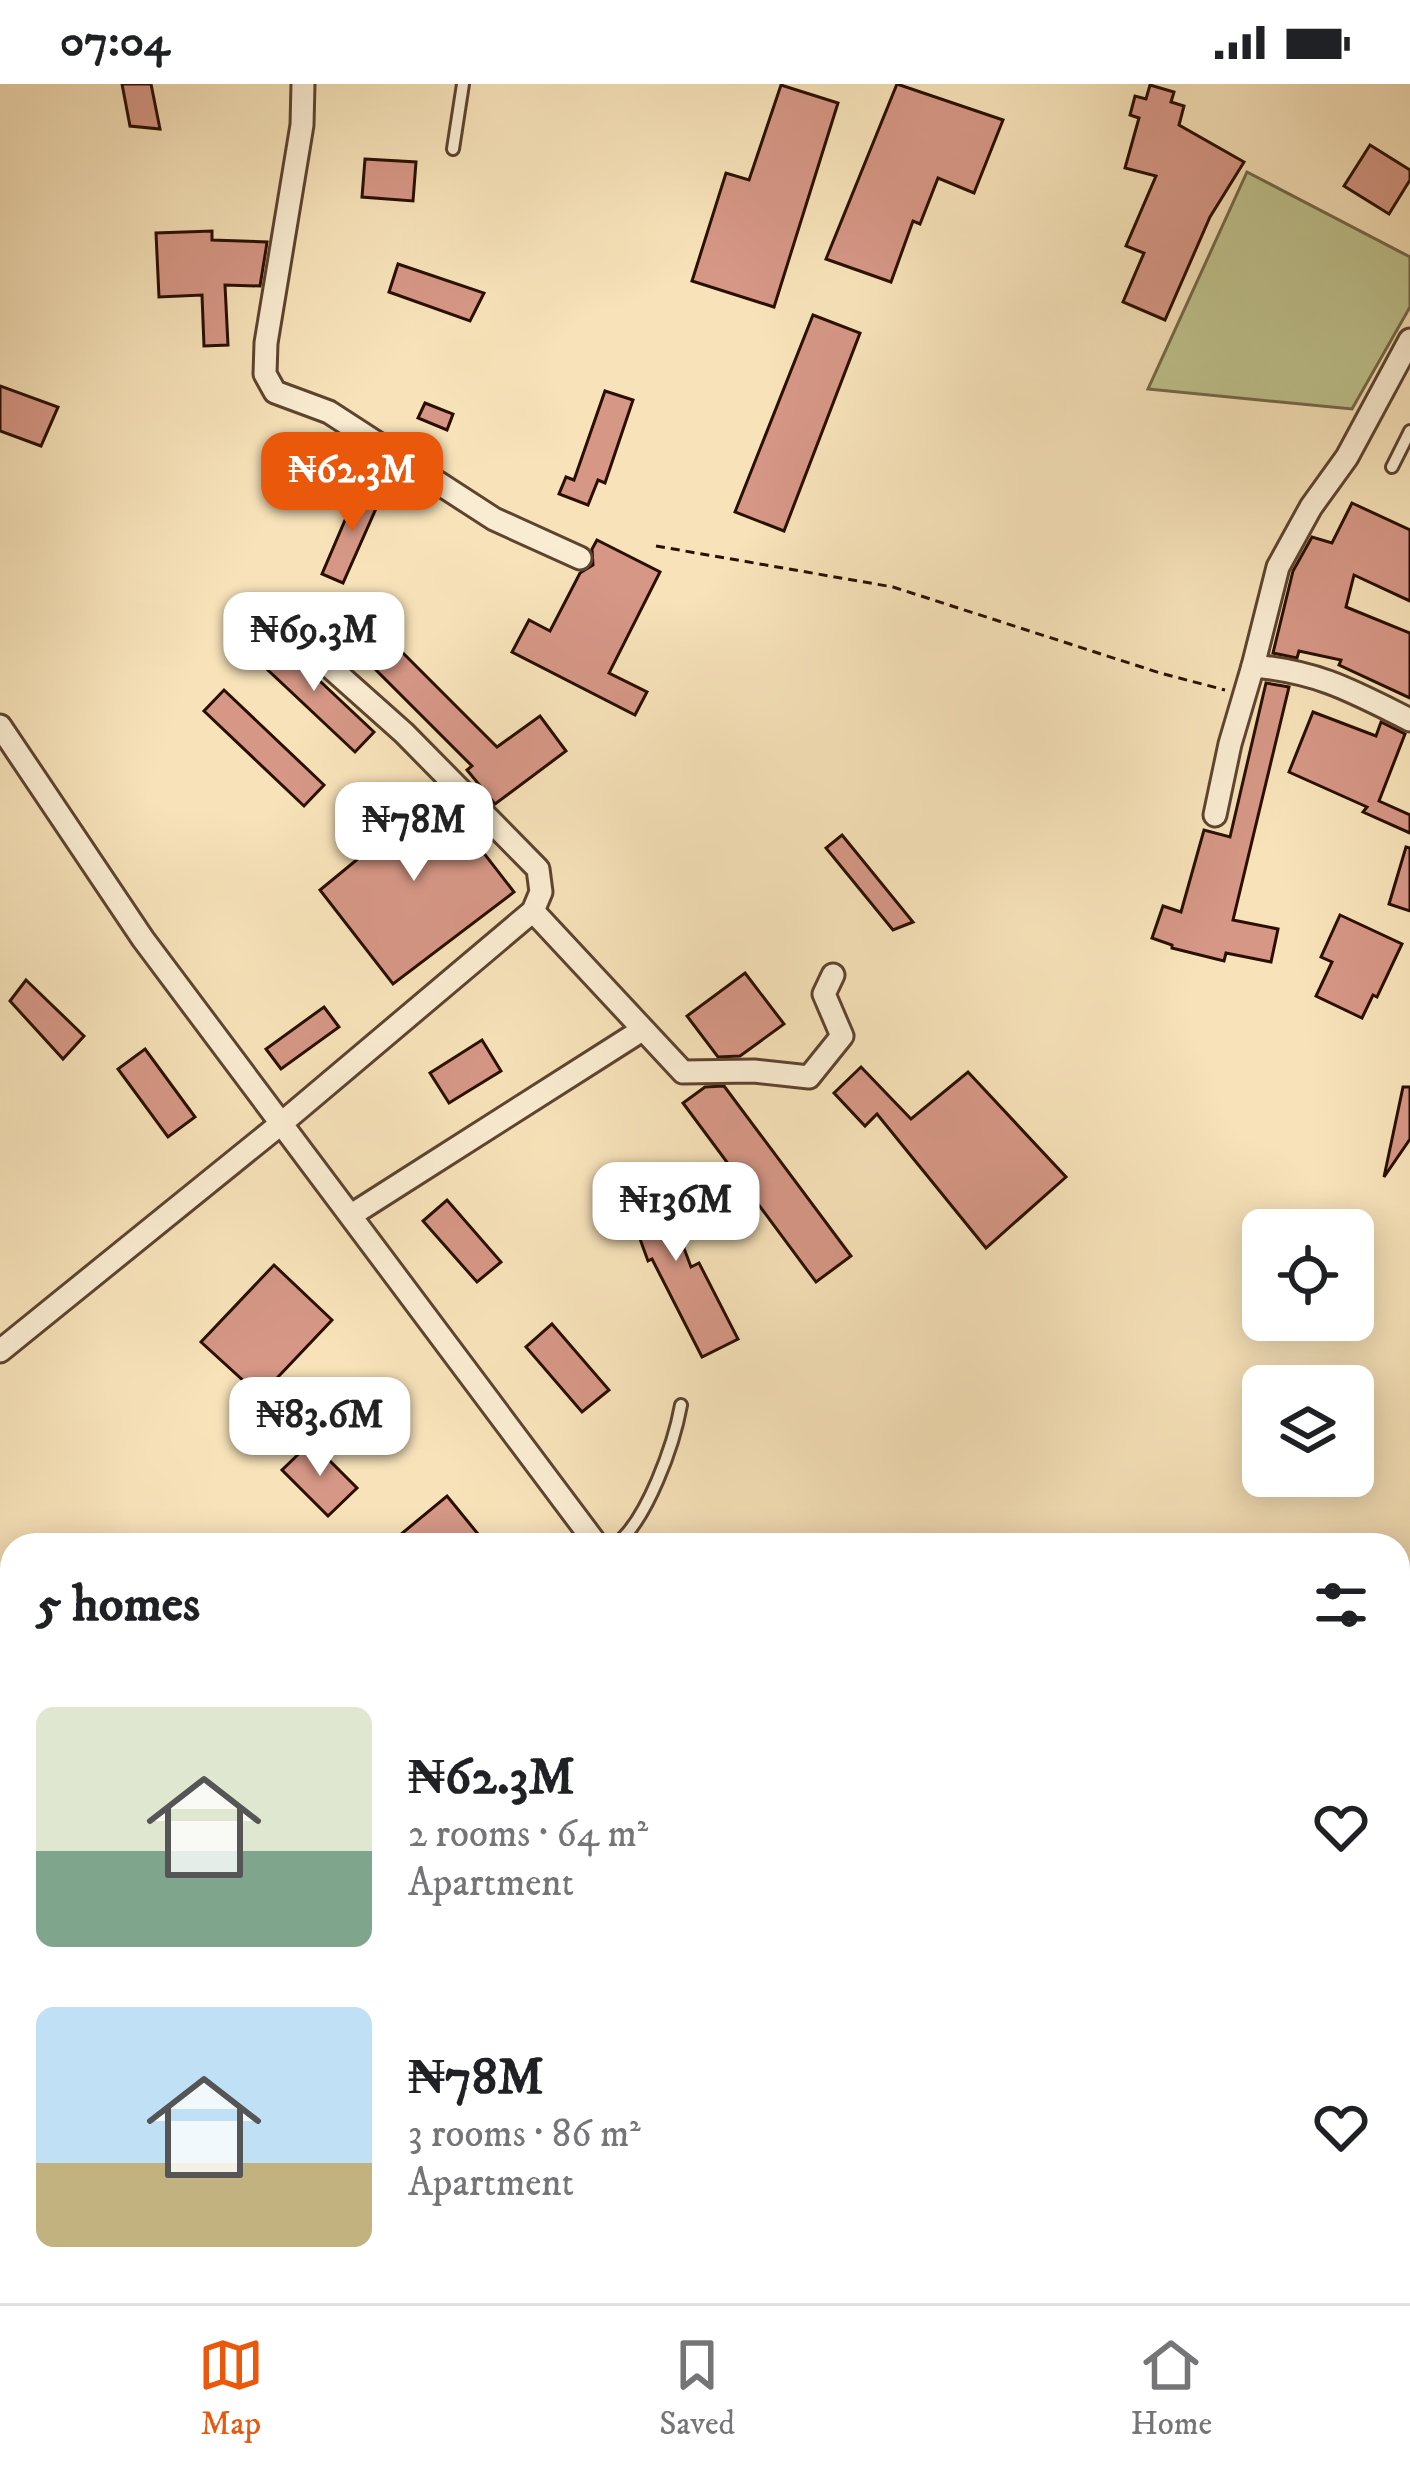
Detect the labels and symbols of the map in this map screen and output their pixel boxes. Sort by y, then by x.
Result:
pin: ₦62.3M [254,432,450,534]
pin: ₦69.3M [216,592,412,694]
pin: ₦78M [343,782,485,884]
pin: ₦136M [592,1162,760,1264]
pin: ₦83.6M [222,1377,418,1479]

